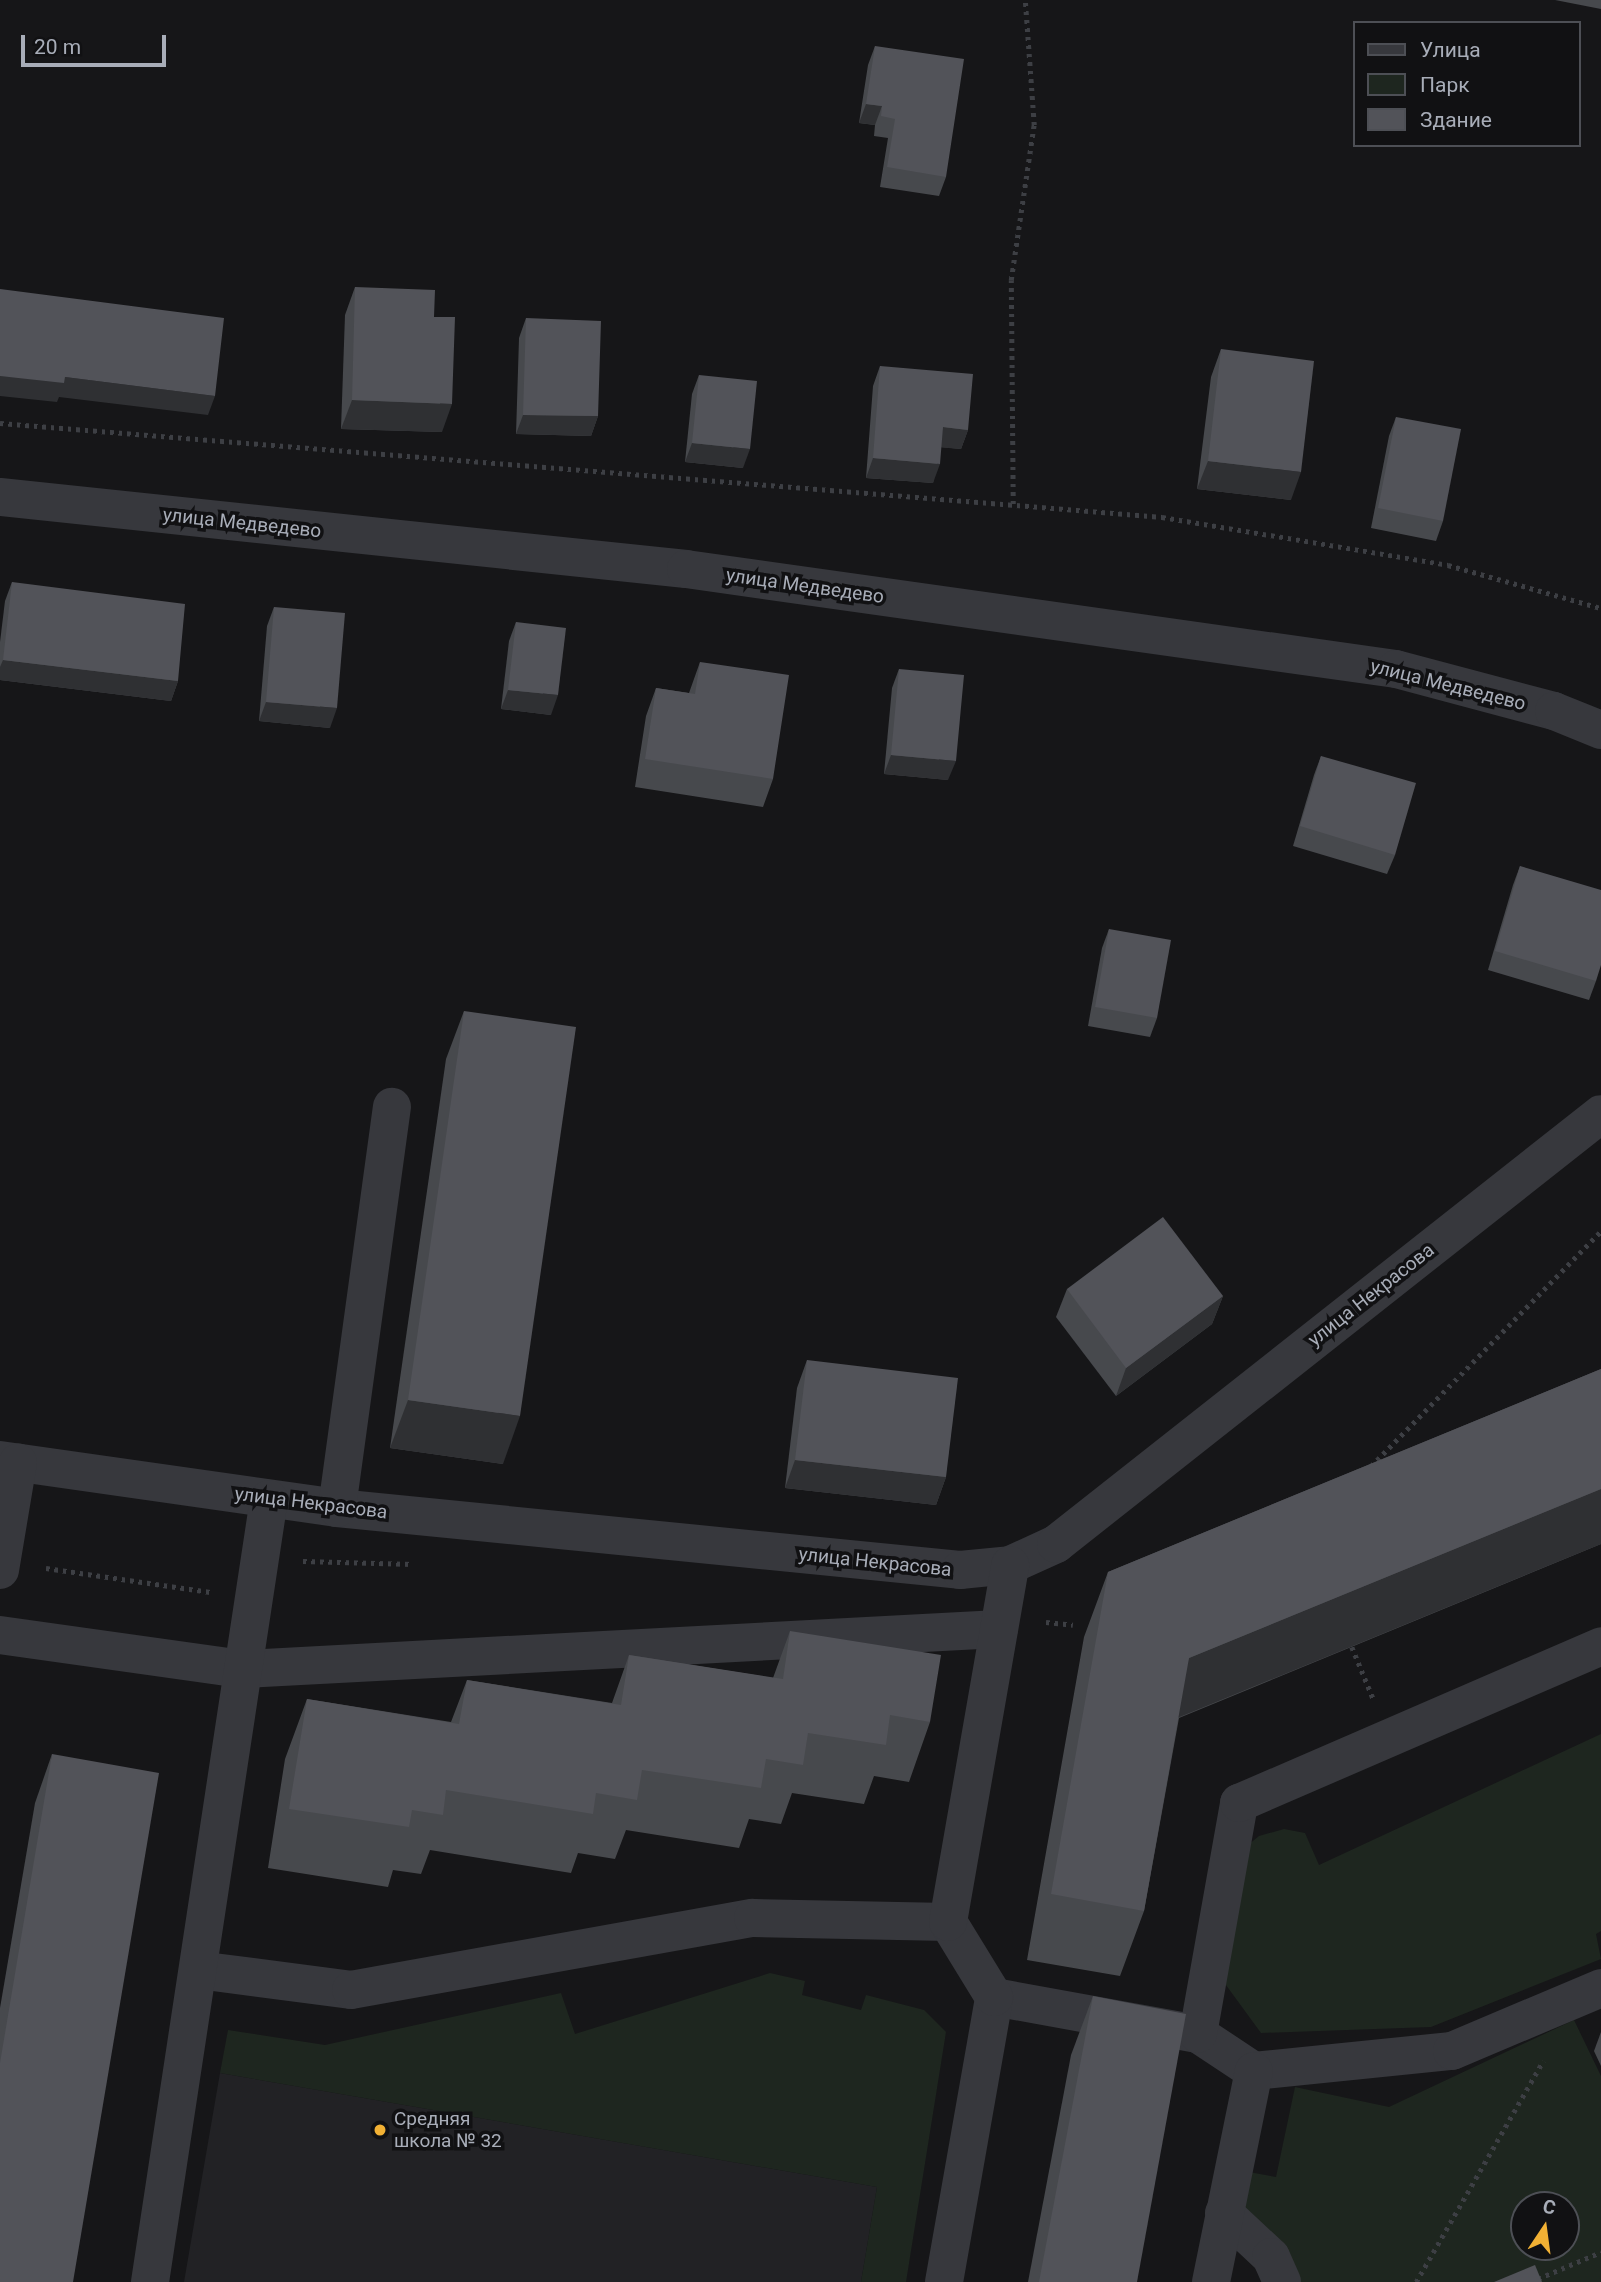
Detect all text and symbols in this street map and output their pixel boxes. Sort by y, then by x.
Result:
scale bar [24,21,170,65]
legend [1352,21,1580,147]
text: 20 m [34,35,81,59]
text: Улица [1420,38,1481,62]
text: Парк [1420,73,1470,97]
text: Здание [1420,108,1492,132]
street label: улица Медведево [162,503,322,543]
street label: улица Медведево [725,564,885,608]
street label: улица Медведево [1368,655,1528,715]
street label: улица Некрасова [1303,1239,1439,1351]
street label: улица Некрасова [233,1482,389,1524]
street label: улица Некрасова [797,1543,953,1581]
place label: Средняя школа № 32 [394,2108,502,2152]
marker: Средняя школа № 32 [372,2122,388,2138]
north arrow [1510,2191,1580,2261]
text: С [1541,2194,1558,2220]

